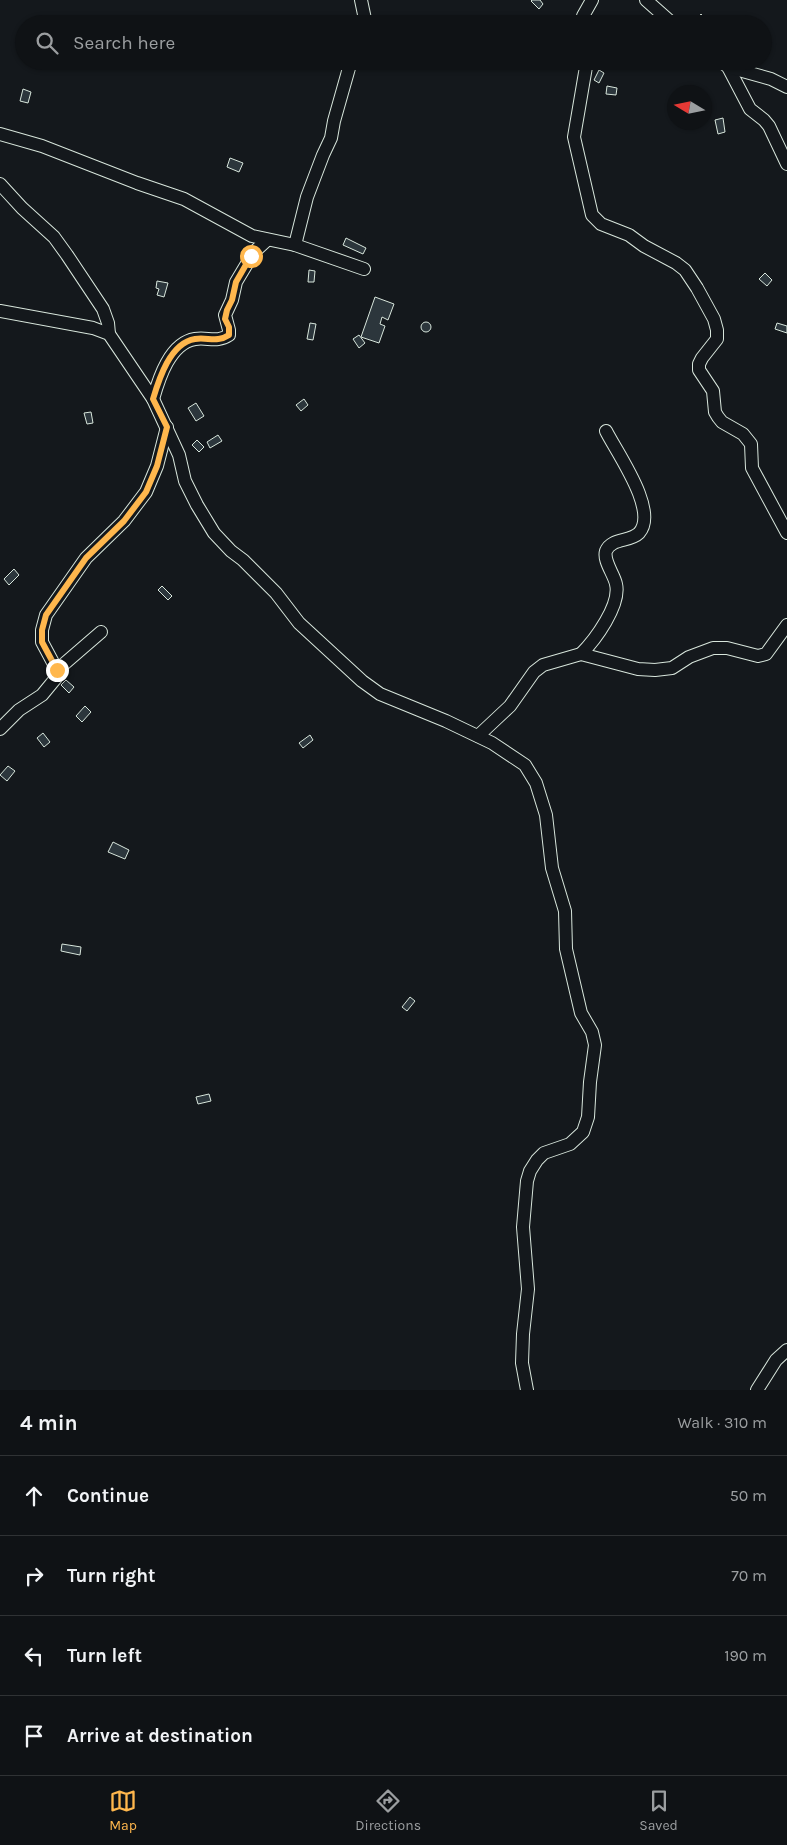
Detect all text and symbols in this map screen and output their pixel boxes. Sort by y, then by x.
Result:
search box [15,15,772,70]
icon: search [33,29,61,57]
text: Search here [73,32,175,54]
north arrow [667,85,712,130]
route start [240,245,263,268]
route end [46,659,69,682]
text: 4 min [20,1411,78,1435]
text: Walk · 310 m [677,1413,767,1432]
icon: ahead [20,1482,48,1510]
text: Continue [67,1485,149,1507]
text: 50 m [730,1486,767,1505]
icon: right [20,1562,48,1590]
text: Turn right [67,1565,156,1587]
text: 70 m [731,1566,767,1585]
icon: left [20,1642,48,1670]
text: Turn left [67,1645,142,1667]
text: 190 m [724,1646,767,1665]
icon: arrive [20,1722,48,1750]
text: Arrive at destination [67,1725,253,1747]
tab: Map [109,1787,137,1834]
tab: Directions [355,1787,421,1834]
tab: Saved [639,1787,678,1834]

